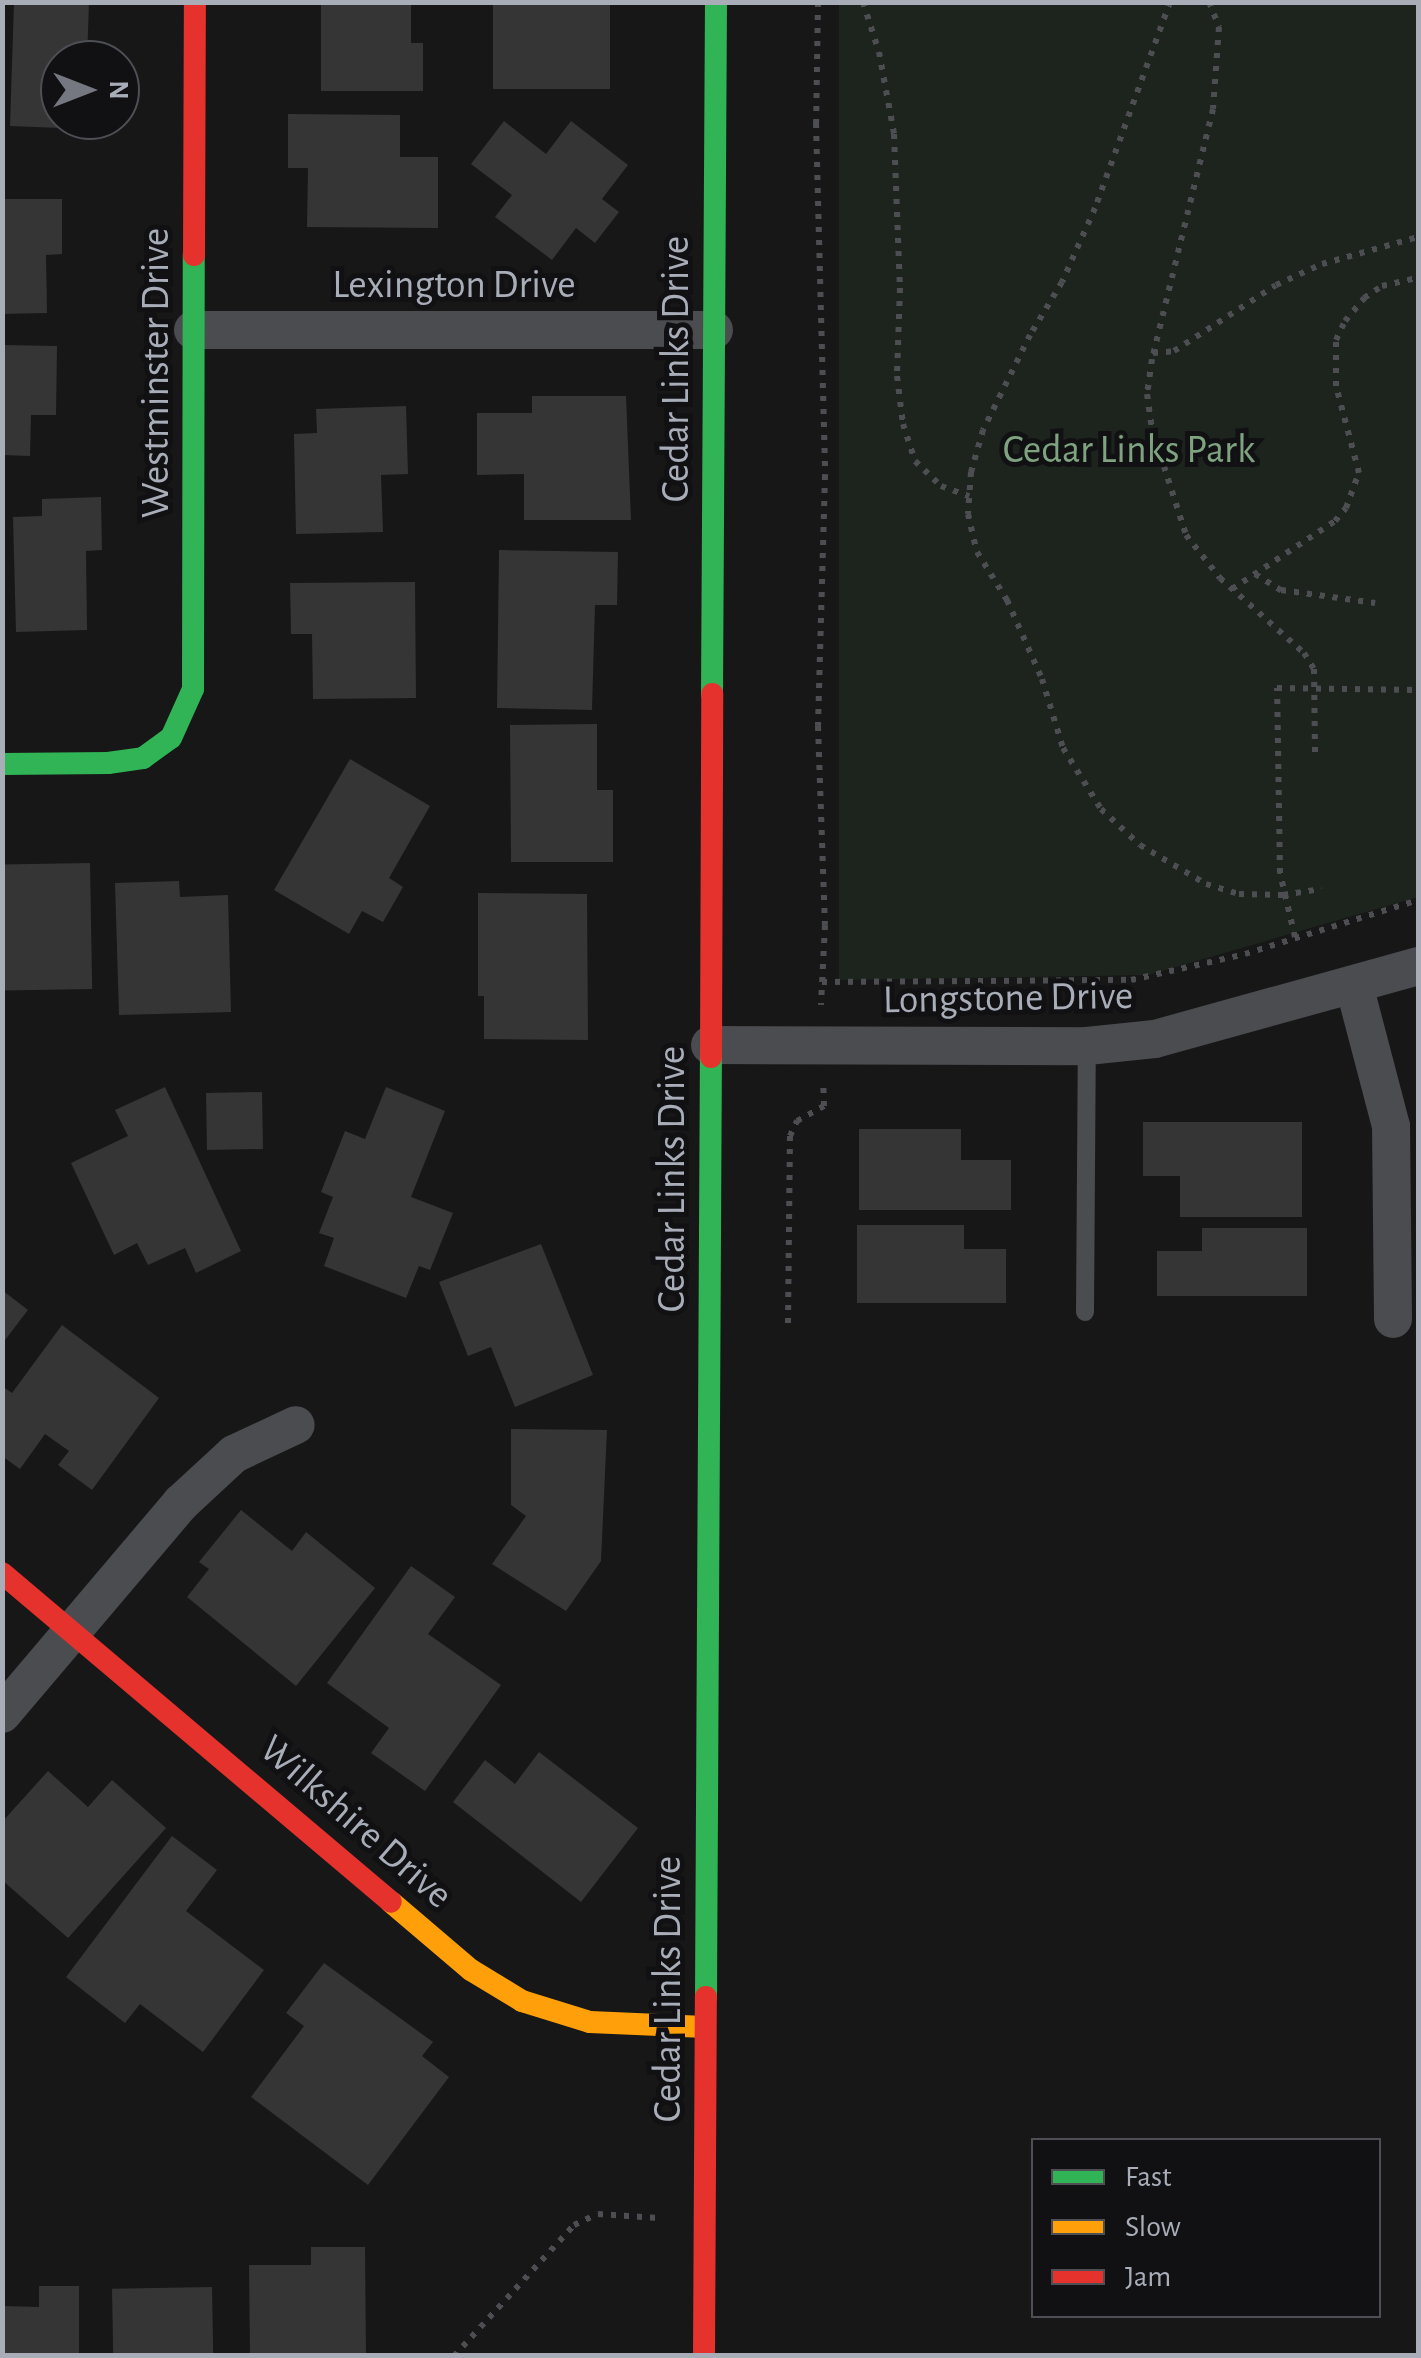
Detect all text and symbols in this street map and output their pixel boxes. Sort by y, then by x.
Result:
north arrow [40,40,140,140]
text: N [104,80,132,100]
street label: Westminster Drive [132,228,180,518]
street label: Cedar Links Drive [652,236,700,502]
street label: Lexington Drive [332,261,576,309]
park label: Cedar Links Park [1003,426,1255,474]
street label: Longstone Drive [882,972,1134,1024]
street label: Cedar Links Drive [648,1046,696,1312]
street label: Wilkshire Drive [250,1725,462,1919]
street label: Cedar Links Drive [644,1856,692,2122]
legend [1031,2138,1381,2318]
text: Fast [1125,2162,1172,2192]
text: Slow [1125,2212,1181,2242]
text: Jam [1125,2262,1171,2292]

